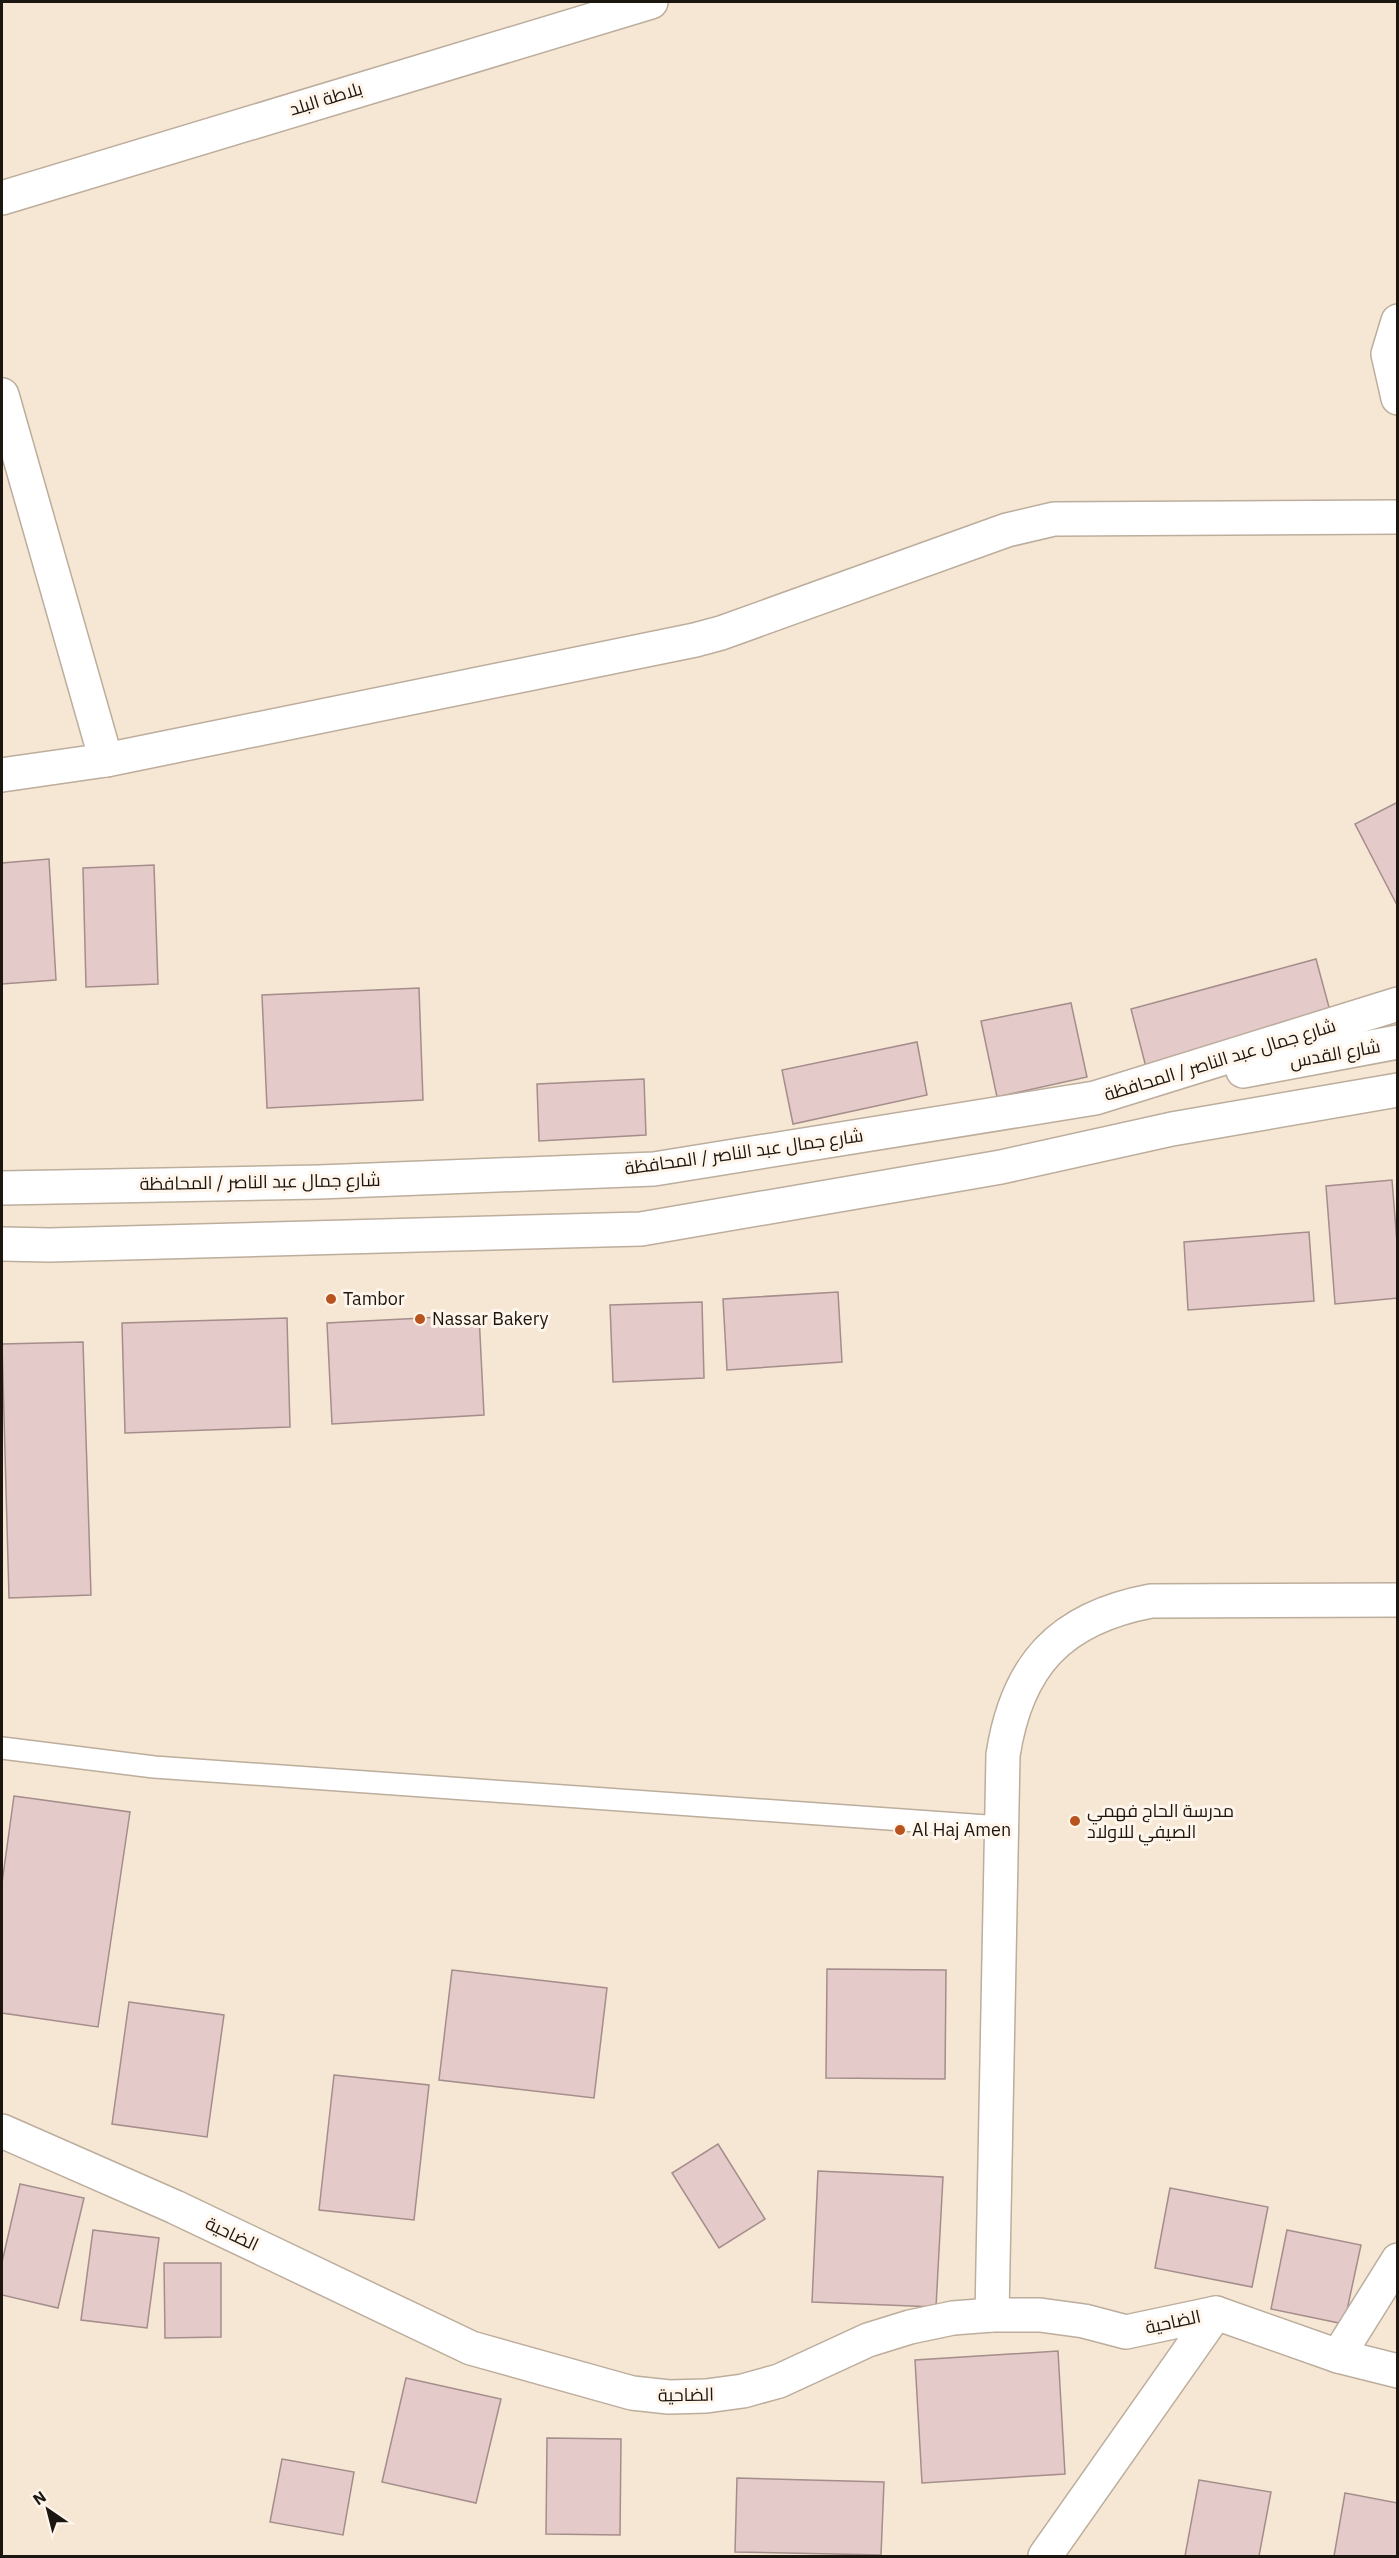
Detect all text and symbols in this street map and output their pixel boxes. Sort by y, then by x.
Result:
street label: بلاطة البلد [287,77,365,121]
street label: شارع جمال عبد الناصر / المحافظة [1101,1013,1339,1107]
street label: شارع القدس [1288,1034,1382,1074]
street label: شارع جمال عبد الناصر / المحافظة [623,1123,865,1181]
street label: شارع جمال عبد الناصر / المحافظة [139,1168,381,1196]
place label: Tambor [343,1287,405,1310]
marker: Tambor [324,1292,338,1306]
place label: Nassar Bakery [432,1307,548,1330]
marker: Nassar Bakery [413,1312,427,1326]
place label: مدرسة الحاج فهمي الصيفي للاولاد [1087,1799,1234,1846]
marker: مدرسة الحاج فهمي الصيفي للاولاد [1068,1814,1082,1828]
place label: Al Haj Amen [912,1818,1011,1841]
marker: Al Haj Amen [893,1823,907,1837]
street label: الضاحية [202,2211,263,2256]
street label: الضاحية [1143,2304,1203,2339]
street label: الضاحية [658,2383,714,2406]
north arrow [18,2480,78,2540]
text: N [29,2486,50,2509]

